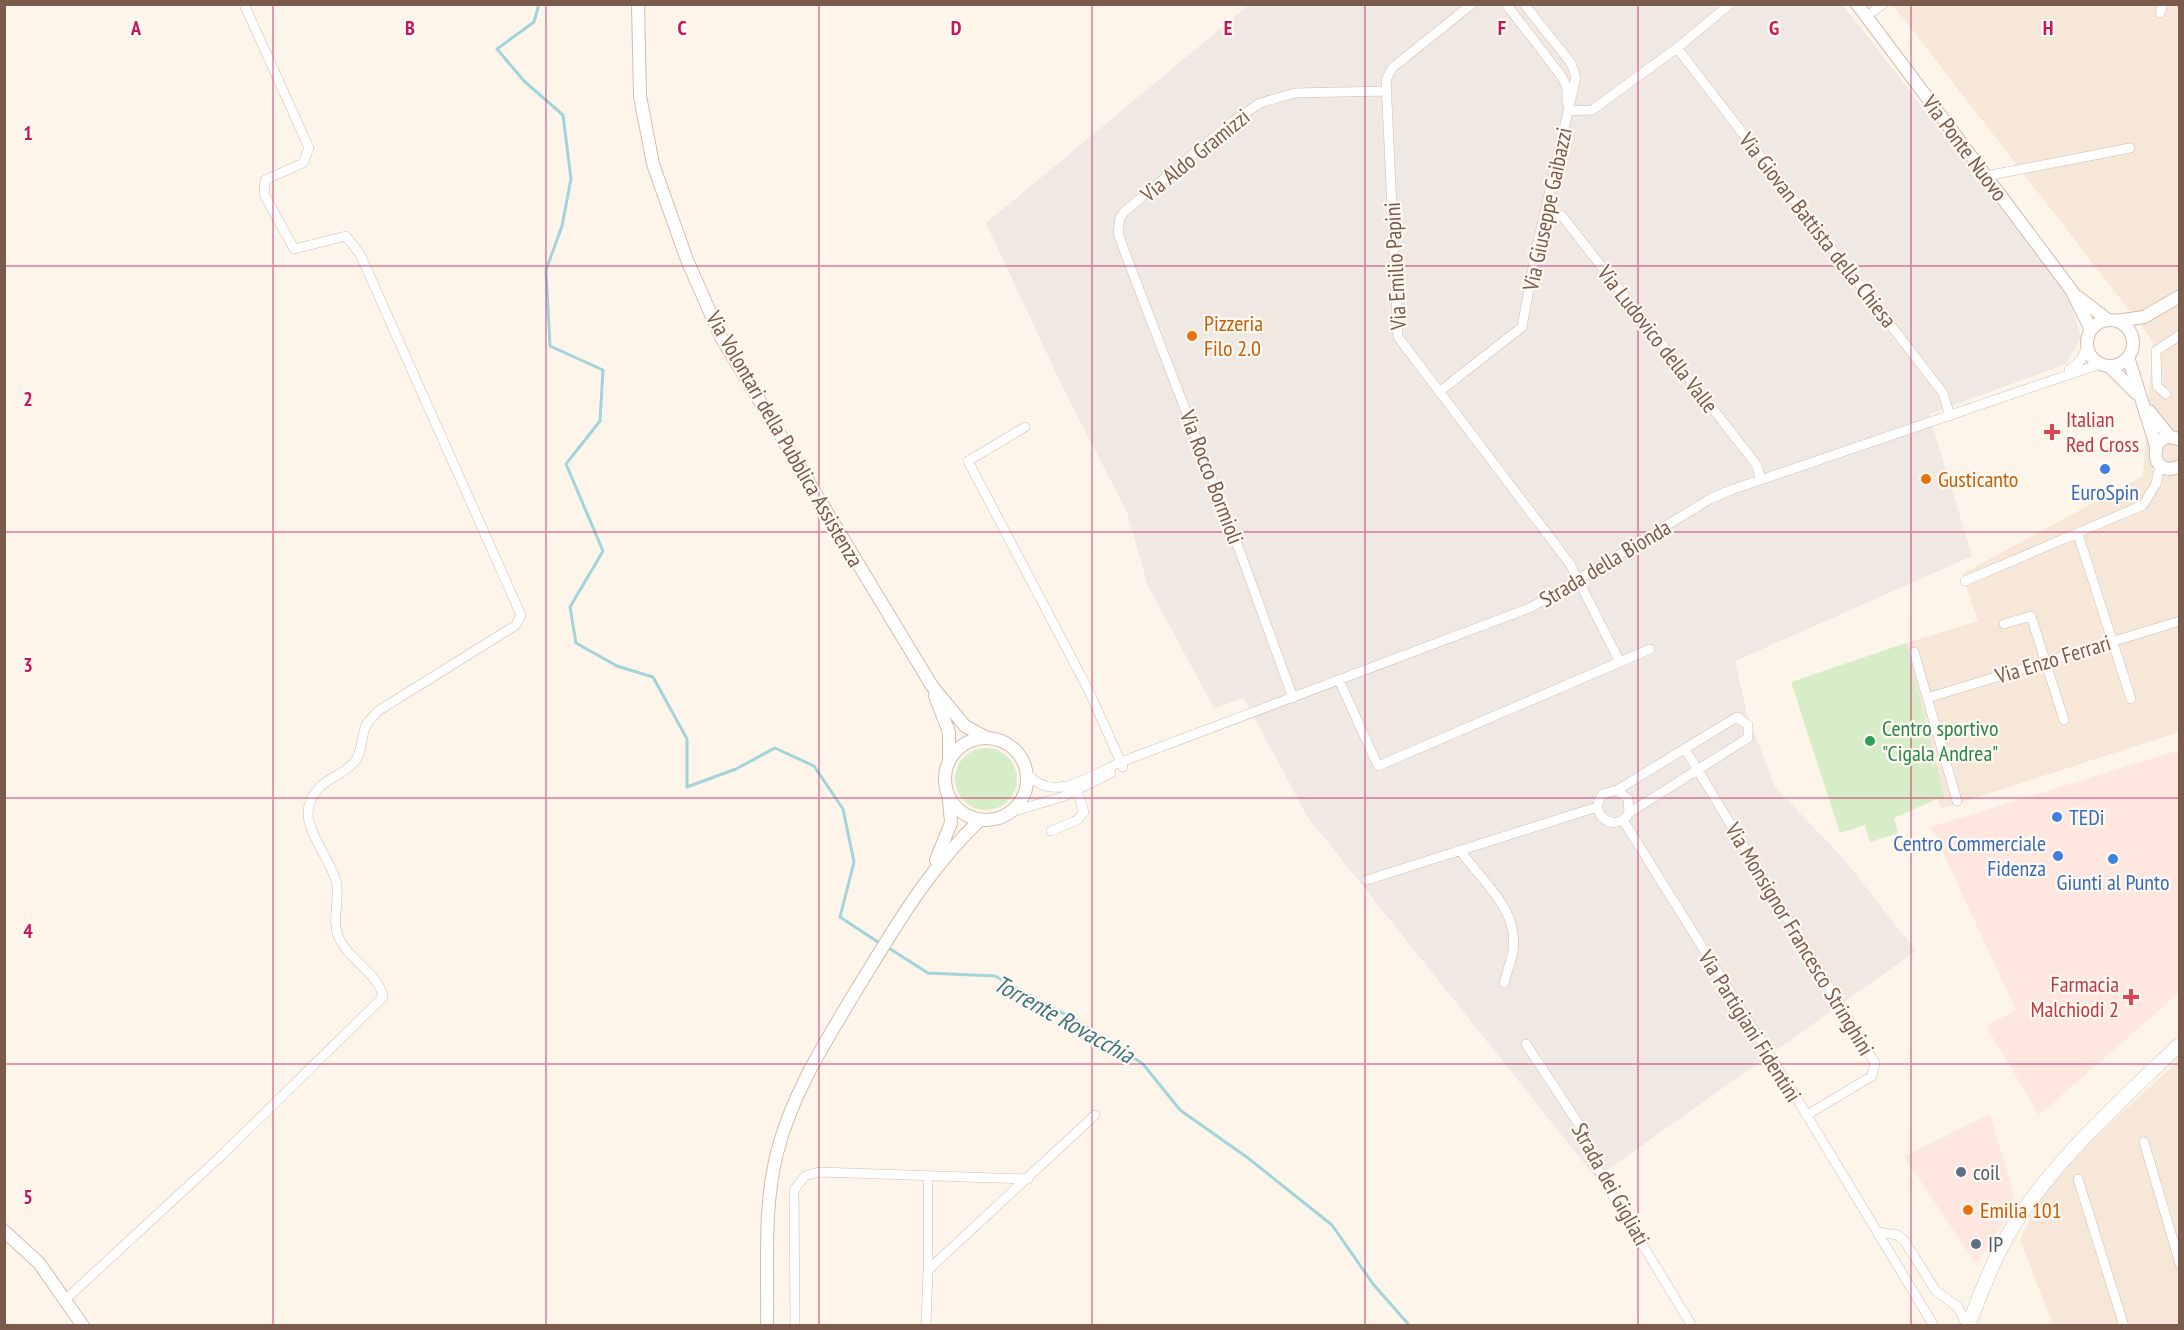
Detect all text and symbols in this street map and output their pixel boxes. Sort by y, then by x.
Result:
text: A [130,15,142,41]
text: B [405,15,415,41]
text: C [677,15,687,41]
text: D [951,15,962,41]
text: E [1224,15,1232,41]
text: F [1498,15,1506,41]
text: G [1769,15,1779,41]
text: H [2043,15,2053,41]
street label: Via Ponte Nuovo [1916,89,2014,206]
street label: Via Aldo Gramizzi [1134,102,1255,208]
text: 1 [23,120,33,146]
street label: Via Giuseppe Gaibazzi [1516,125,1578,294]
street label: Via Giovan Battista della Chiesa [1732,126,1903,333]
street label: Via Emilio Papini [1378,201,1412,332]
street label: Via Ludovico della Valle [1591,259,1724,418]
street label: Via Volontari della Pubblica Assistenza [700,305,870,572]
place label: Pizzeria Filo 2.0 [1204,309,1263,362]
marker: Pizzeria Filo 2.0 [1185,329,1199,343]
text: 2 [23,386,33,412]
street label: Via Rocco Bormioli [1173,405,1250,548]
place label: Italian Red Cross [2066,405,2139,458]
marker: Italian Red Cross [2043,423,2061,441]
marker: EuroSpin [2098,462,2112,476]
place label: Gusticanto [1938,465,2018,493]
marker: Gusticanto [1919,472,1933,486]
place label: EuroSpin [2071,478,2139,506]
street label: Strada della Bionda [1534,513,1676,613]
street label: Via Enzo Ferrari [1991,628,2114,690]
text: 3 [23,652,33,678]
place label: Centro sportivo "Cigala Andrea" [1882,714,1998,767]
marker: Centro sportivo "Cigala Andrea" [1863,734,1877,748]
place label: TEDi [2069,803,2105,831]
marker: TEDi [2050,810,2064,824]
street label: Via Monsignor Francesco Stringhini [1719,817,1881,1061]
place label: Centro Commerciale Fidenza [1893,829,2046,882]
marker: Centro Commerciale Fidenza [2051,849,2065,863]
marker: Giunti al Punto [2106,852,2120,866]
place label: Giunti al Punto [2057,868,2169,896]
text: 4 [23,918,33,944]
street label: Via Partigiani Fidentini [1692,944,1808,1107]
water label: Torrente Rovacchia [989,968,1141,1071]
place label: Farmacia Malchiodi 2 [2030,970,2119,1023]
marker: Farmacia Malchiodi 2 [2124,990,2138,1004]
street label: Strada dei Gigliati [1566,1118,1656,1250]
place label: coil [1973,1158,2001,1186]
marker: coil [1954,1165,1968,1179]
text: 5 [23,1184,33,1210]
place label: Emilia 101 [1980,1196,2062,1224]
marker: Emilia 101 [1961,1203,1975,1217]
place label: IP [1988,1230,2003,1258]
marker: IP [1969,1237,1983,1251]

